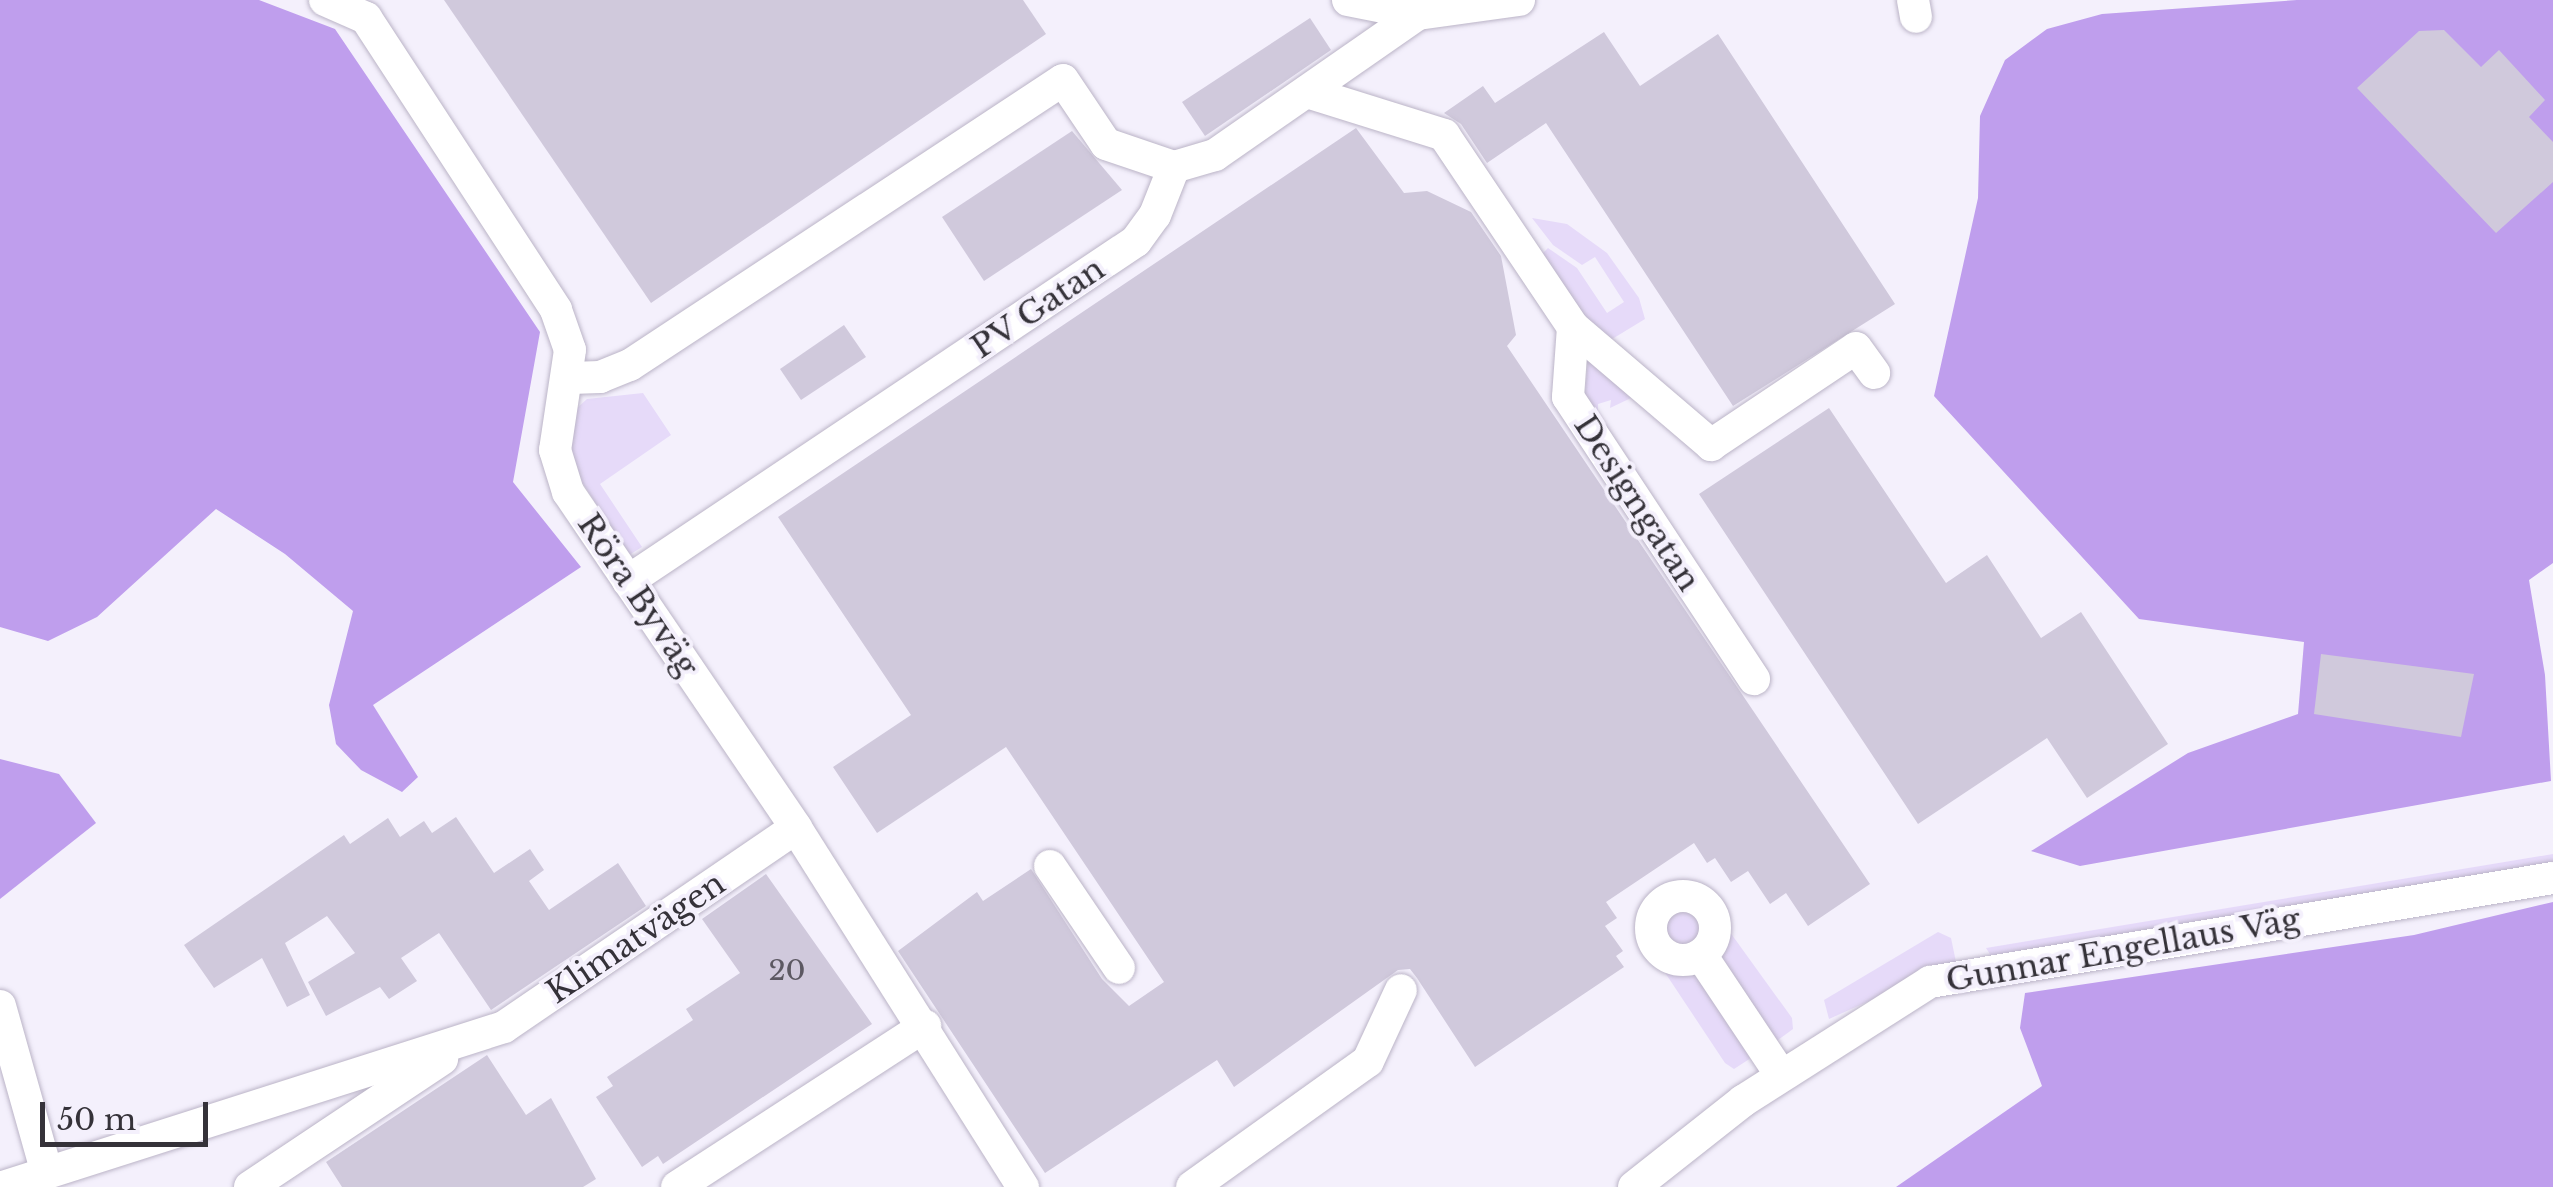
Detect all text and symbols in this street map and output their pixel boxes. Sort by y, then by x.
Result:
street label: PV Gatan [964,249,1112,367]
street label: Designgatan [1566,408,1708,598]
street label: Röra Byväg [569,506,707,684]
street label: Klimatvägen [540,864,732,1012]
street label: Gunnar Engellaus Väg [1942,900,2304,1000]
house number: 20 [768,954,806,988]
scale bar [45,1082,212,1144]
text: 50 m [57,1101,136,1138]

